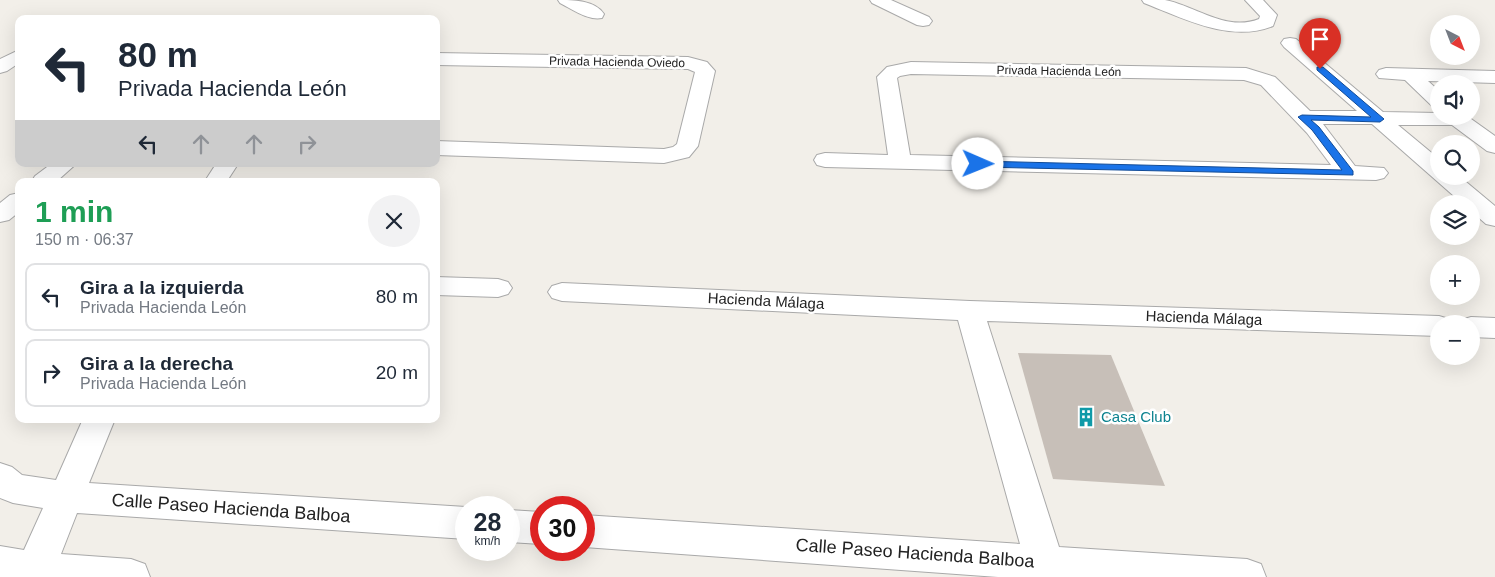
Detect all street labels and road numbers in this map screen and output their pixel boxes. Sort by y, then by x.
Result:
street label: Privada Hacienda Oviedo [549,54,685,70]
street label: Privada Hacienda León [997,63,1121,79]
street label: Hacienda Málaga [707,289,825,312]
street label: Hacienda Málaga [1145,307,1263,328]
street label: Calle Paseo Hacienda Balboa [111,490,352,526]
street label: Calle Paseo Hacienda Balboa [795,535,1036,571]

